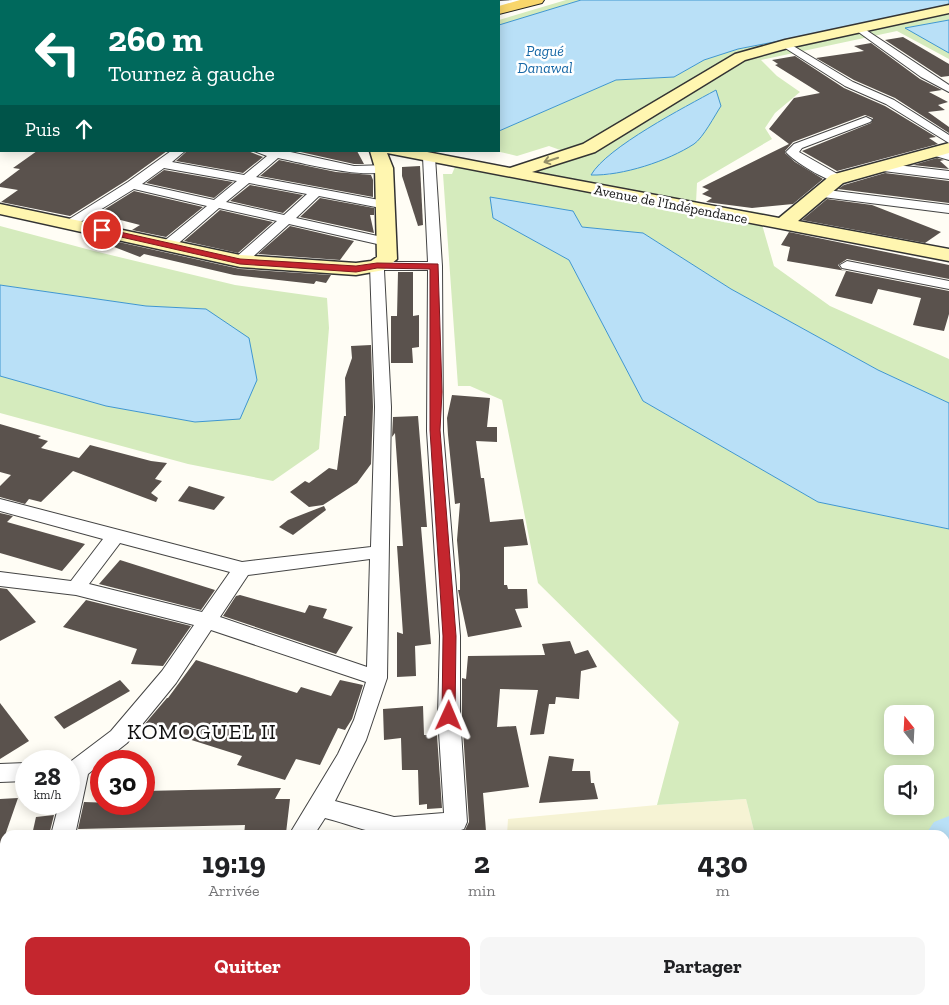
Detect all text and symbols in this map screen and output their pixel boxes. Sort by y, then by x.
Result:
text: 260 m [108,18,203,60]
icon: left [25,20,90,85]
water label: Pagué Danawal [517,42,573,77]
text: Tournez à gauche [108,60,275,87]
icon: ahead [70,115,98,143]
text: Puis [25,118,60,141]
one-way arrow [544,156,559,165]
street label: Avenue de l'Indépendance [593,181,749,228]
pin [81,209,123,251]
icon: arrive [88,216,116,244]
position arrow [422,689,474,741]
north arrow [884,705,934,755]
map controls [884,705,934,815]
district label: KOMOGUEL II [127,718,277,745]
speed limit sign: 30 [90,750,155,815]
text: 28 [34,761,61,791]
button: sound [884,765,934,815]
text: km/h [34,788,61,802]
text: 19:19 [202,845,266,881]
text: 2 [474,845,490,881]
text: 430 [698,845,748,881]
text: Arrivée [208,881,259,900]
text: min [468,881,495,900]
text: m [716,881,730,900]
button: Quitter [25,937,470,995]
button: Partager [480,937,925,995]

